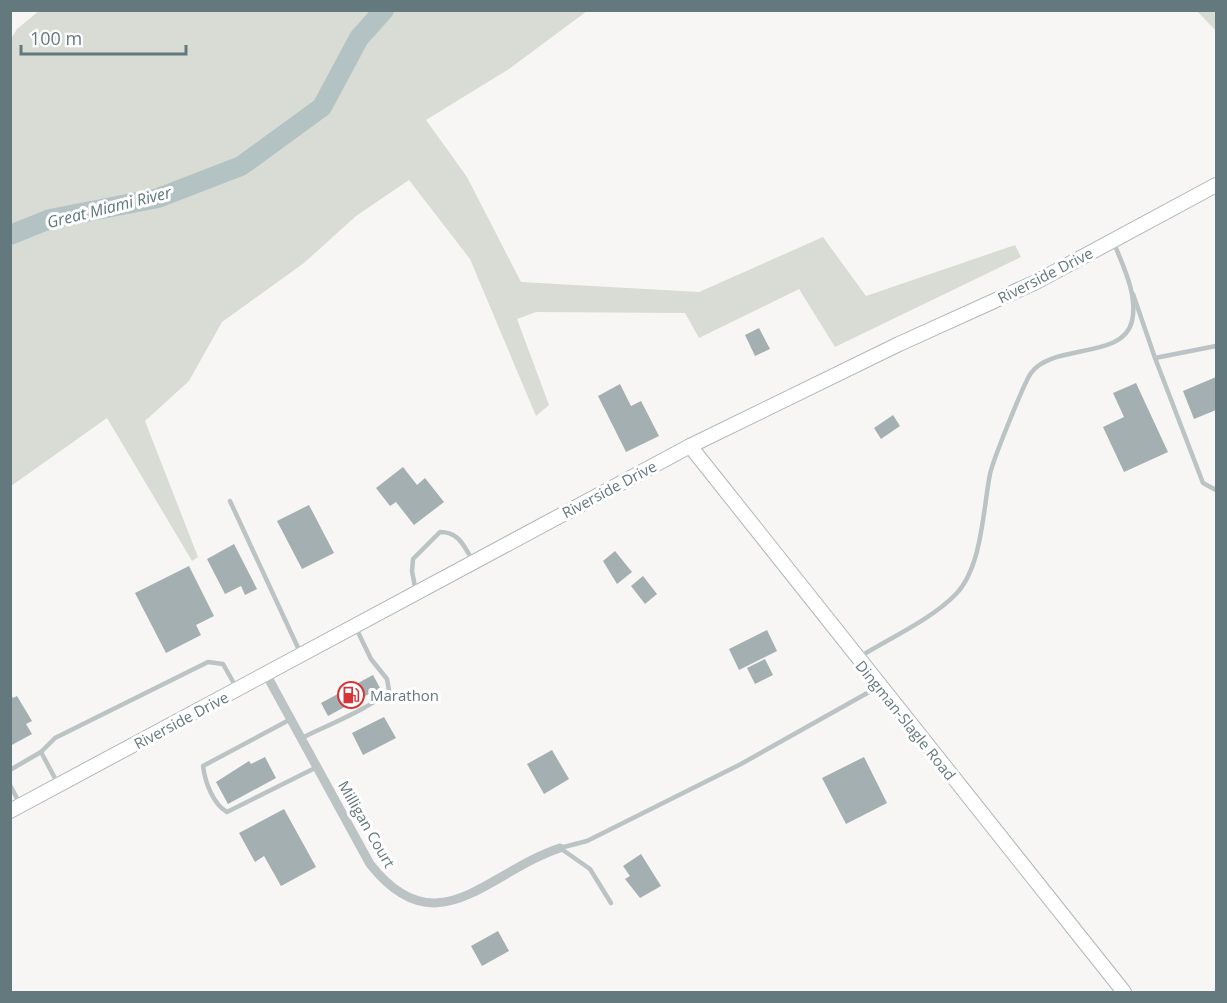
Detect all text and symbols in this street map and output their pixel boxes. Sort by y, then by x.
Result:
scale bar [21,18,186,56]
text: 100 m [30,26,82,50]
water label: Great Miami River [45,181,174,233]
street label: Riverside Drive [994,242,1096,308]
street label: Riverside Drive [558,456,660,522]
street label: Dingman-Slagle Road [851,656,961,784]
fuel station icon: Marathon [336,680,366,710]
place label: Marathon [370,685,439,705]
street label: Riverside Drive [130,687,232,753]
street label: Milligan Court [334,777,400,871]

